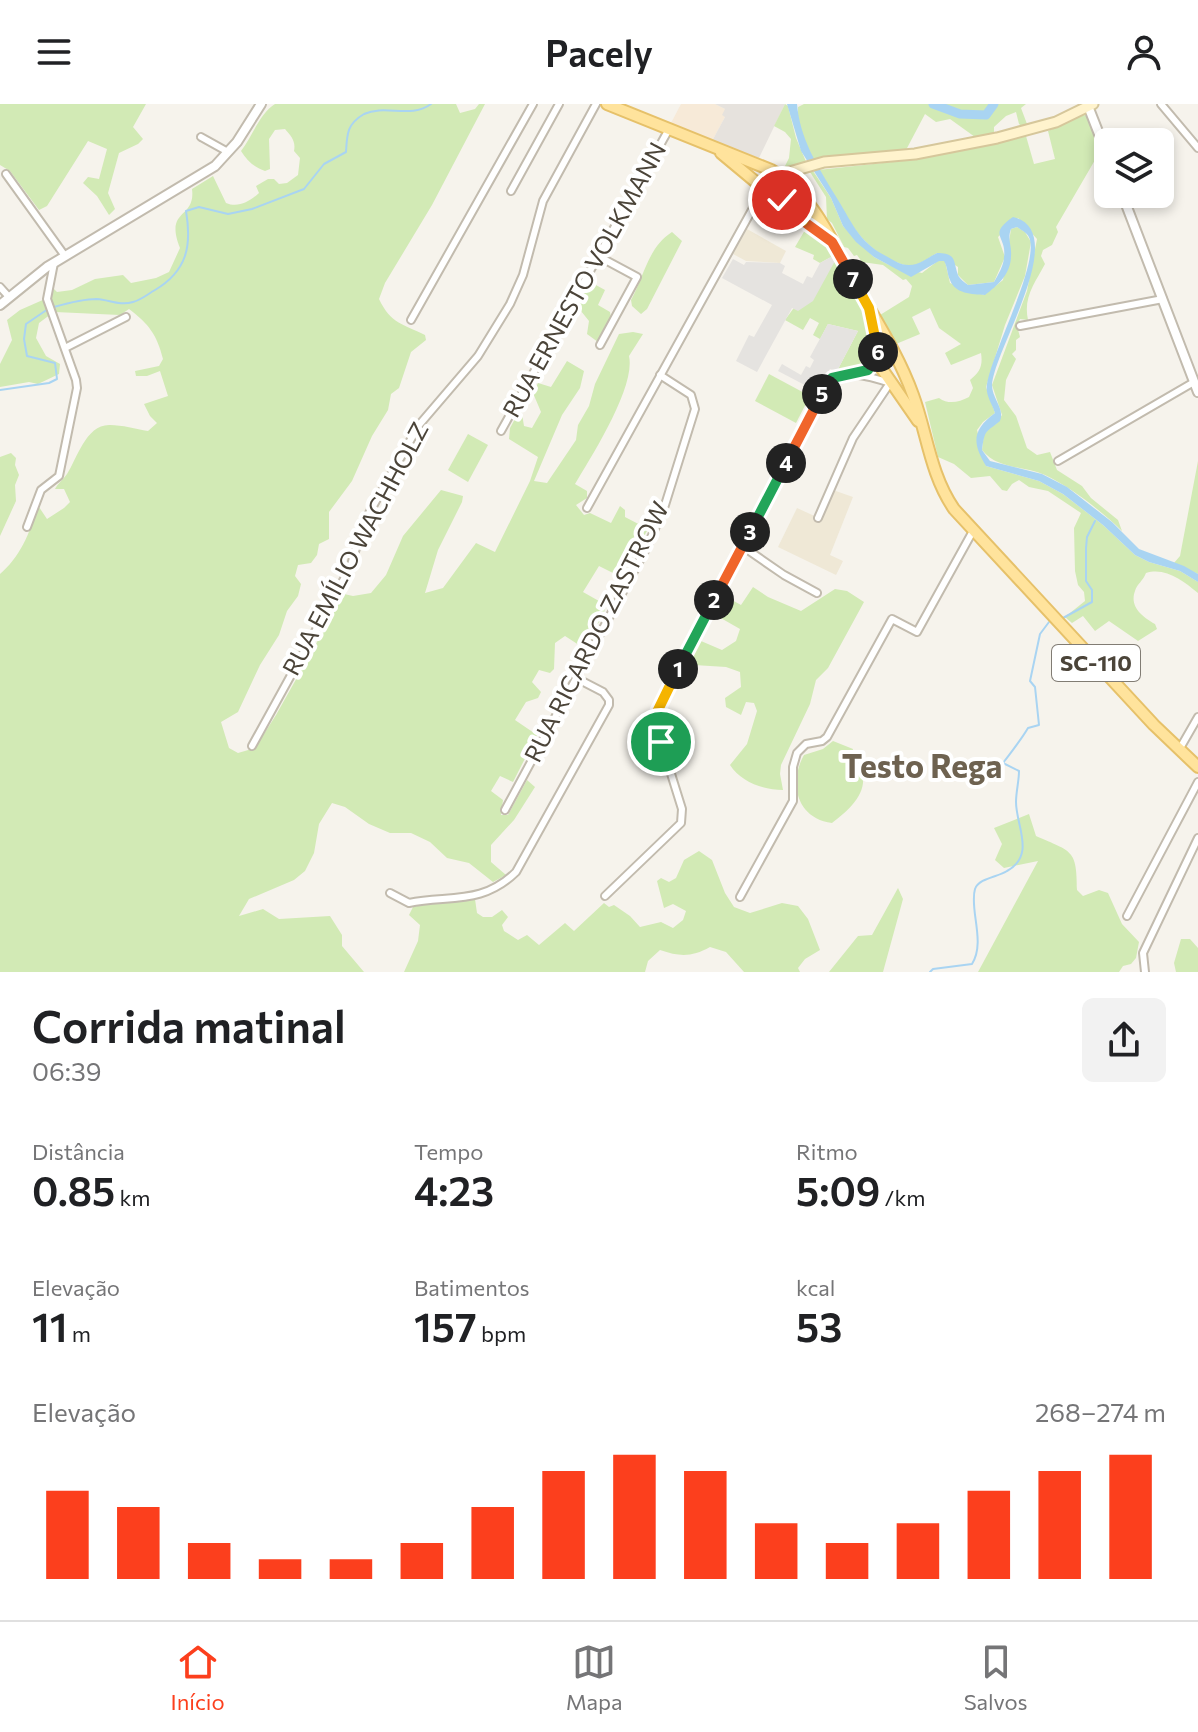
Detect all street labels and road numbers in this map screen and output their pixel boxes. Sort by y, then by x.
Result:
street label: RUA ERNESTO VOLKMANN [496,137,672,422]
street label: RUA EMÍLIO WACHHOLZ [276,417,434,680]
street label: RUA RICARDO ZASTROW [517,496,674,766]
road number: SC-110 [1052,645,1140,681]

